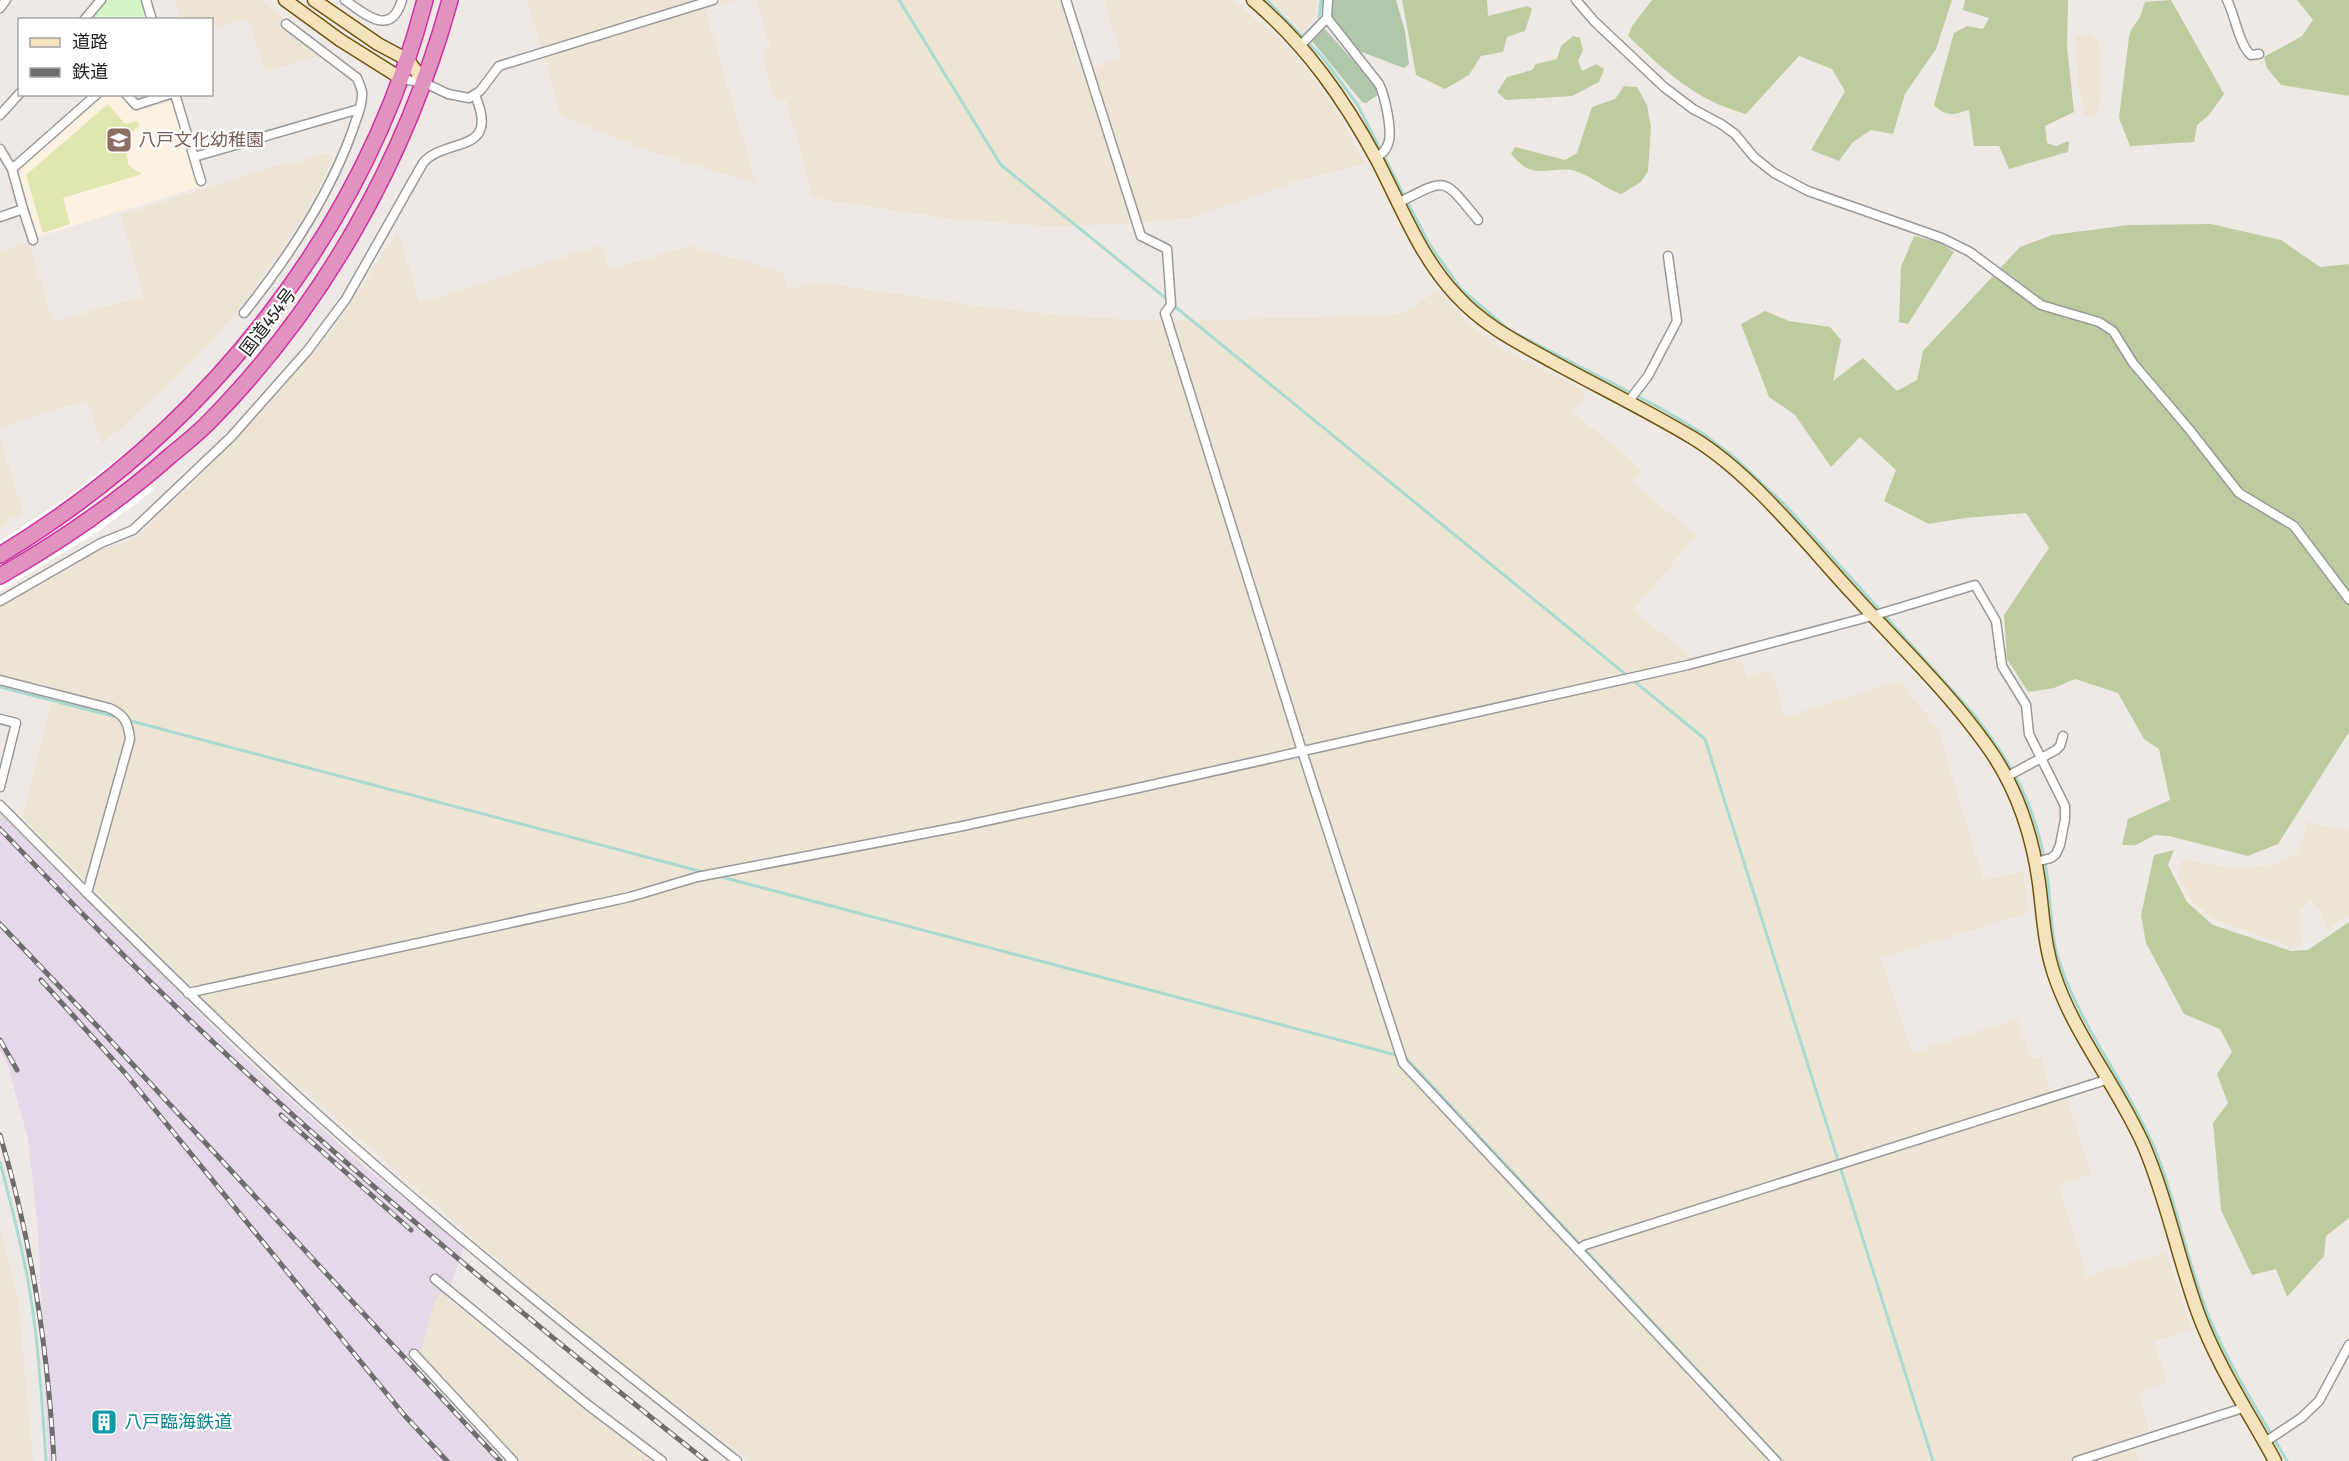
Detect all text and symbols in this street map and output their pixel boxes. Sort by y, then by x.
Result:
legend [18,18,213,96]
text: 道路 [72,31,108,53]
text: 鉄道 [72,61,108,83]
school or university icon: 八戸文化幼稚園 [104,125,134,155]
place label: 八戸文化幼稚園 [138,129,264,151]
street label: 国道454号 [235,284,301,360]
building icon: 八戸臨海鉄道 [89,1407,119,1437]
place label: 八戸臨海鉄道 [124,1411,232,1433]

